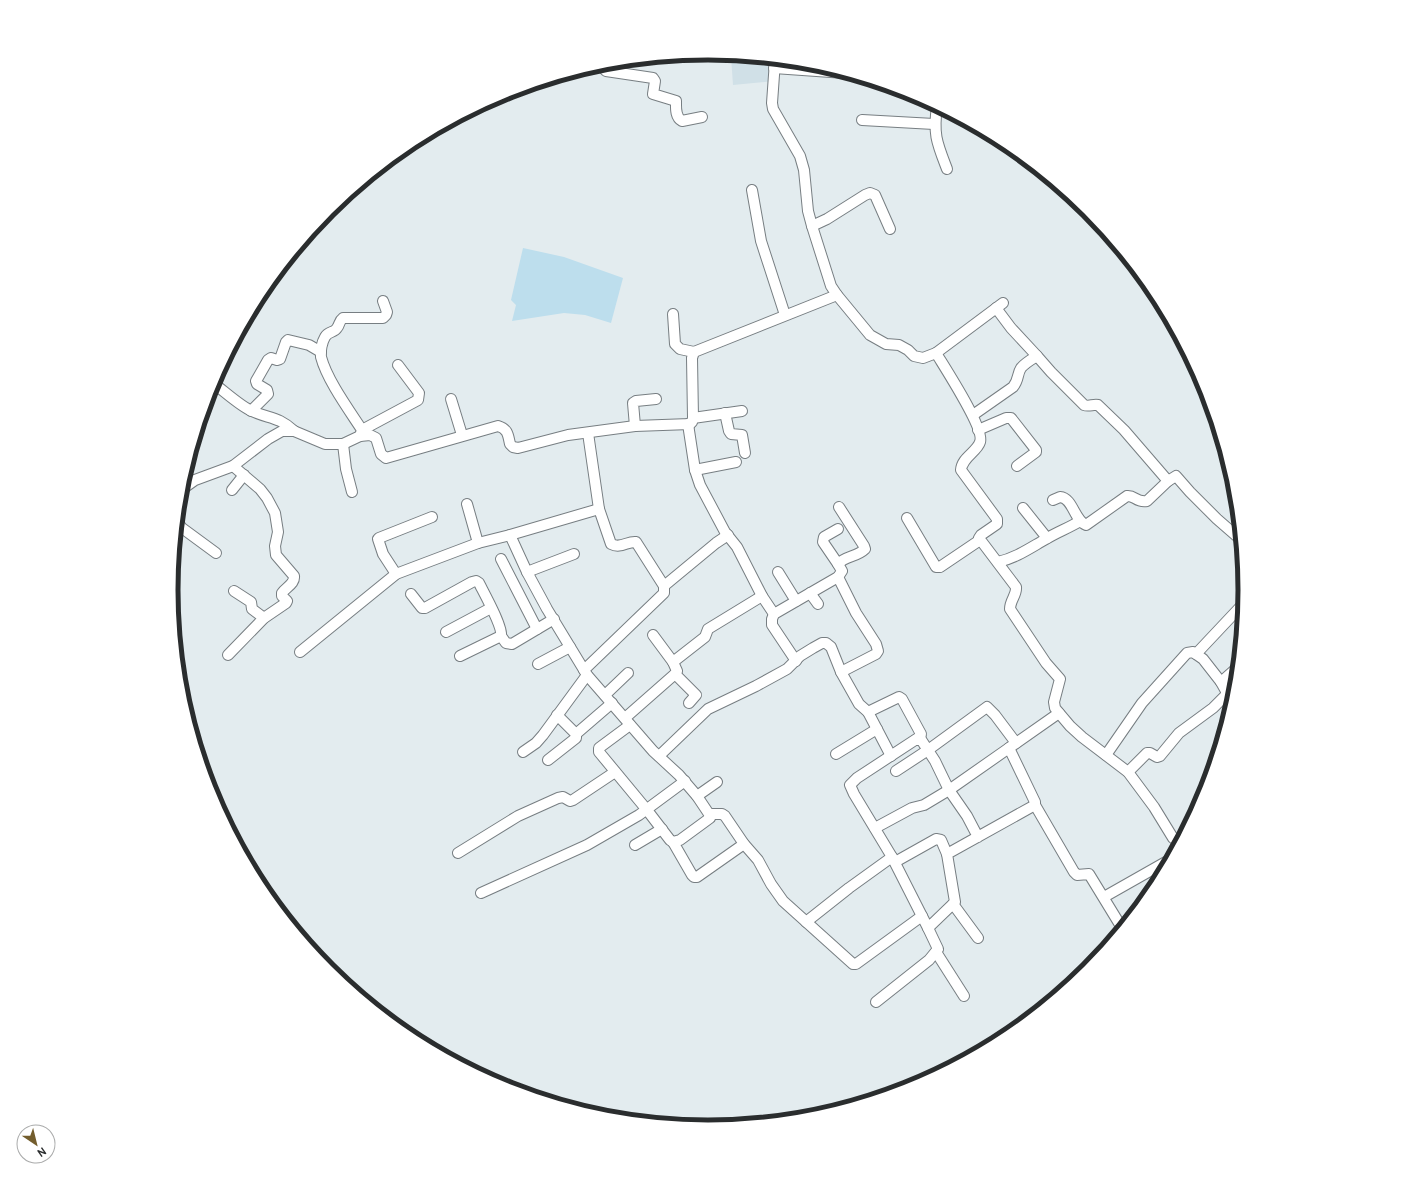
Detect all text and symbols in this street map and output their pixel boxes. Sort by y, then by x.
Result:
north arrow [16,1124,56,1164]
text: N [35,1144,49,1160]

